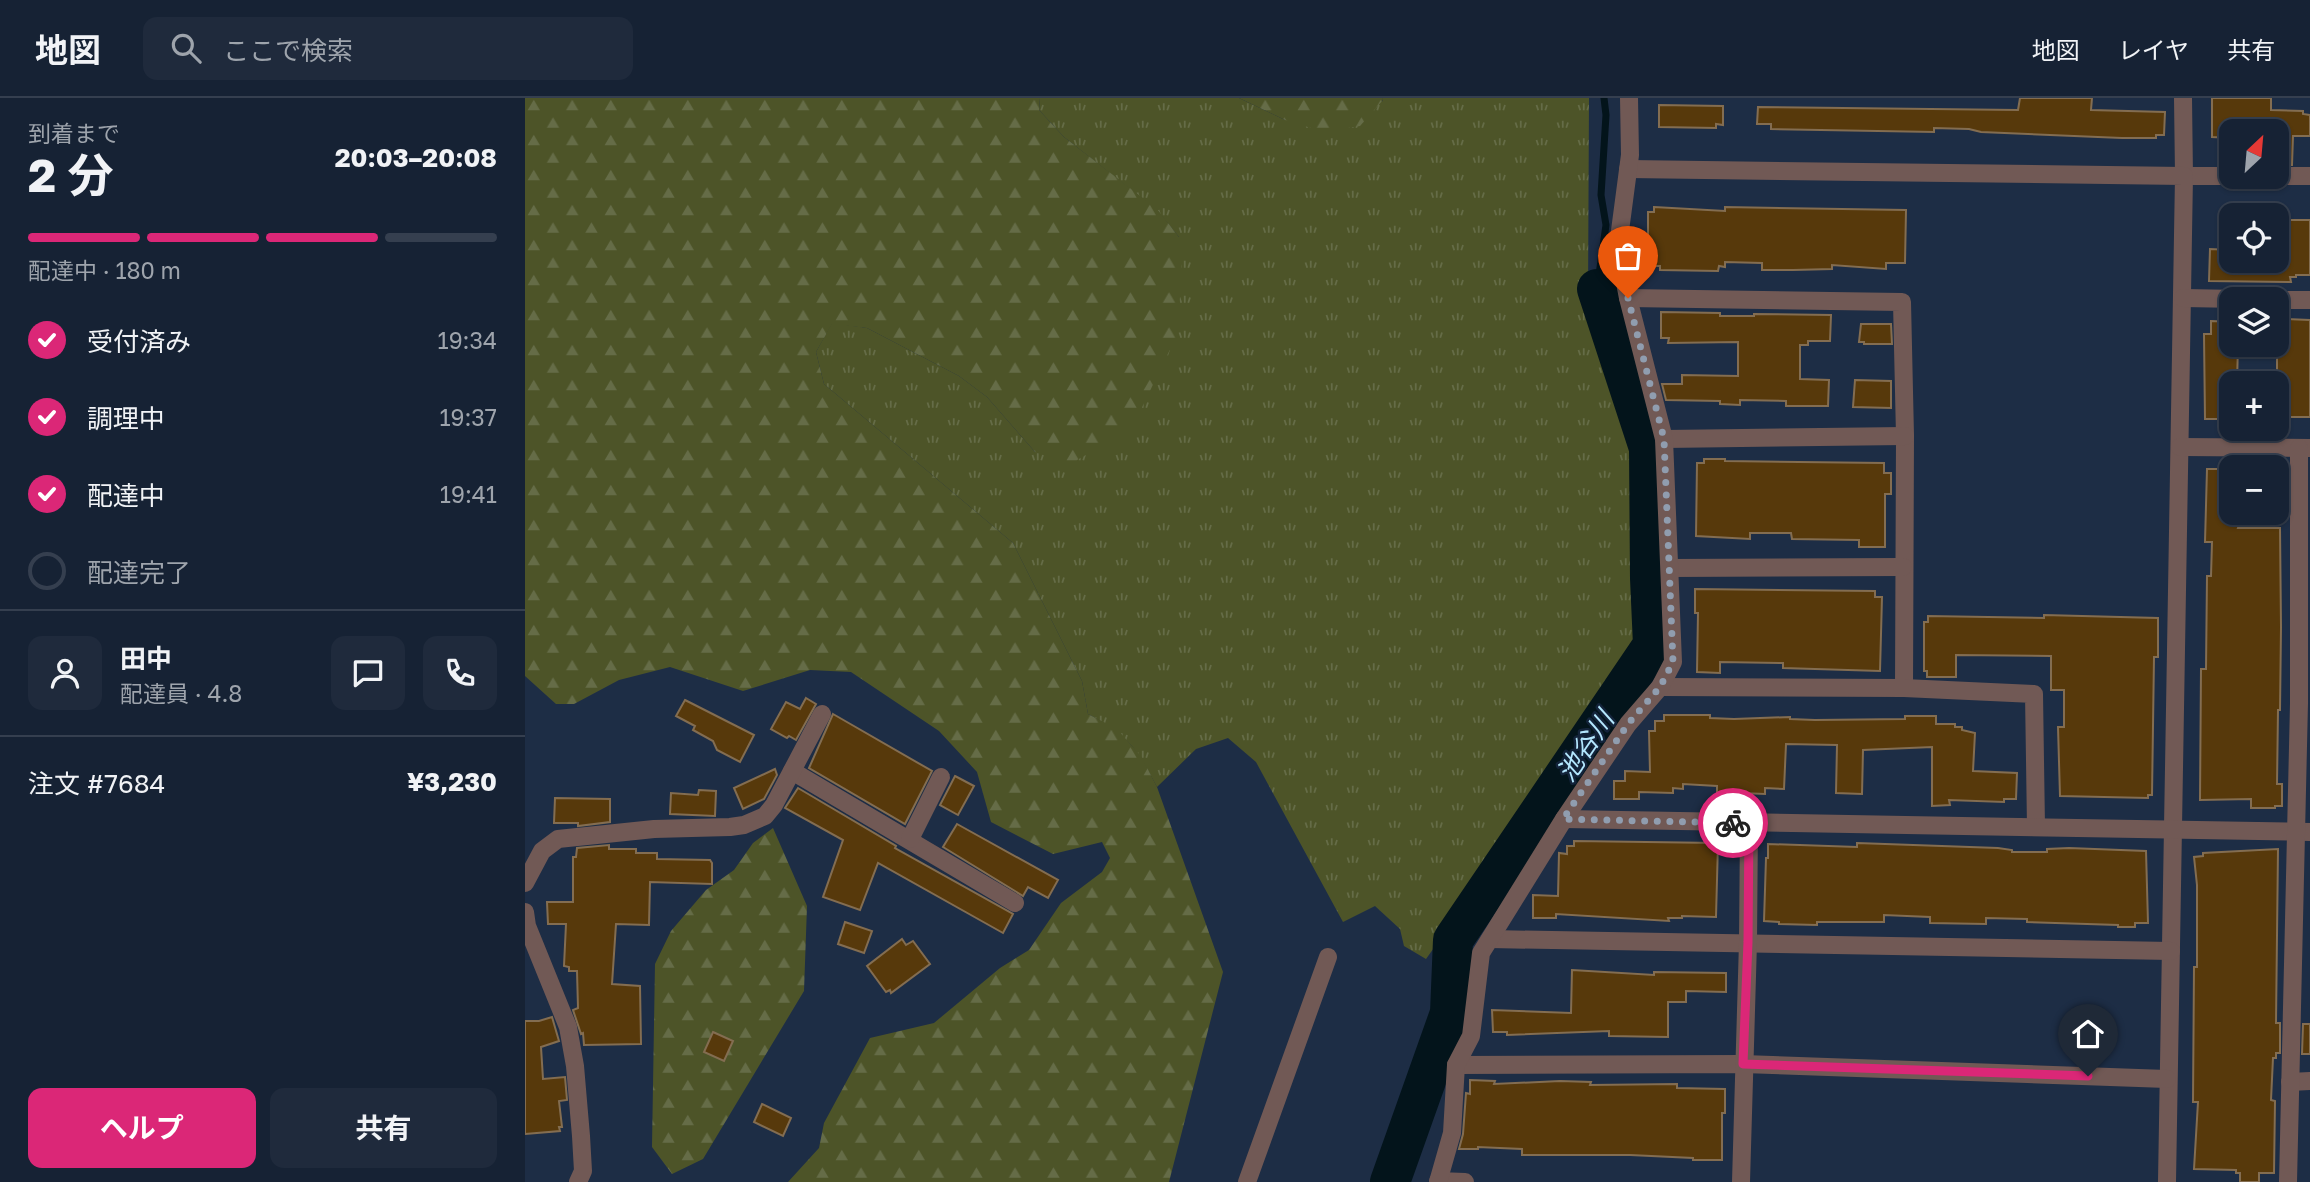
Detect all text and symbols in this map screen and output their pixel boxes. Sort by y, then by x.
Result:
search box [143,17,633,80]
icon: search [167,29,205,67]
text: 地図 [35,30,101,69]
text: ここで検索 [223,35,353,66]
text: 地図 [2032,35,2080,64]
text: レイヤ [2118,35,2189,64]
text: 共有 [2227,35,2275,64]
text: 到着まで [28,119,120,147]
north arrow [2219,119,2289,189]
map controls [2219,119,2289,525]
text: 20:03–20:08 [335,142,497,173]
text: 2 分 [28,147,114,202]
button: locate [2219,203,2289,273]
pin [1598,226,1658,298]
icon: bag [1609,237,1647,275]
text: 配達中 · 180 m [28,256,181,284]
button: layers [2219,287,2289,357]
icon: check [28,321,66,359]
text: 受付済み [87,326,191,357]
text: 19:34 [438,326,497,354]
button: + [2219,371,2289,441]
icon: check [28,398,66,436]
text: 調理中 [87,403,165,434]
text: 19:37 [439,403,497,431]
button: − [2219,455,2289,525]
icon: check [28,475,66,513]
text: 配達中 [87,480,165,511]
text: 19:41 [440,480,497,508]
text: 配達完了 [87,557,191,588]
button: person [28,636,102,710]
button: chat [331,636,405,710]
button: phone [423,636,497,710]
text: 田中 [120,643,172,674]
text: 配達員 · 4.8 [120,679,242,707]
water label: 池谷川 [1550,703,1621,787]
text: ¥3,230 [407,766,497,797]
text: 注文 #7684 [28,768,165,799]
courier [1698,788,1768,858]
icon: bike [1714,804,1752,842]
pin [2058,1004,2118,1076]
icon: home [2069,1015,2107,1053]
button: ヘルプ [28,1088,256,1168]
button: 共有 [270,1088,497,1168]

